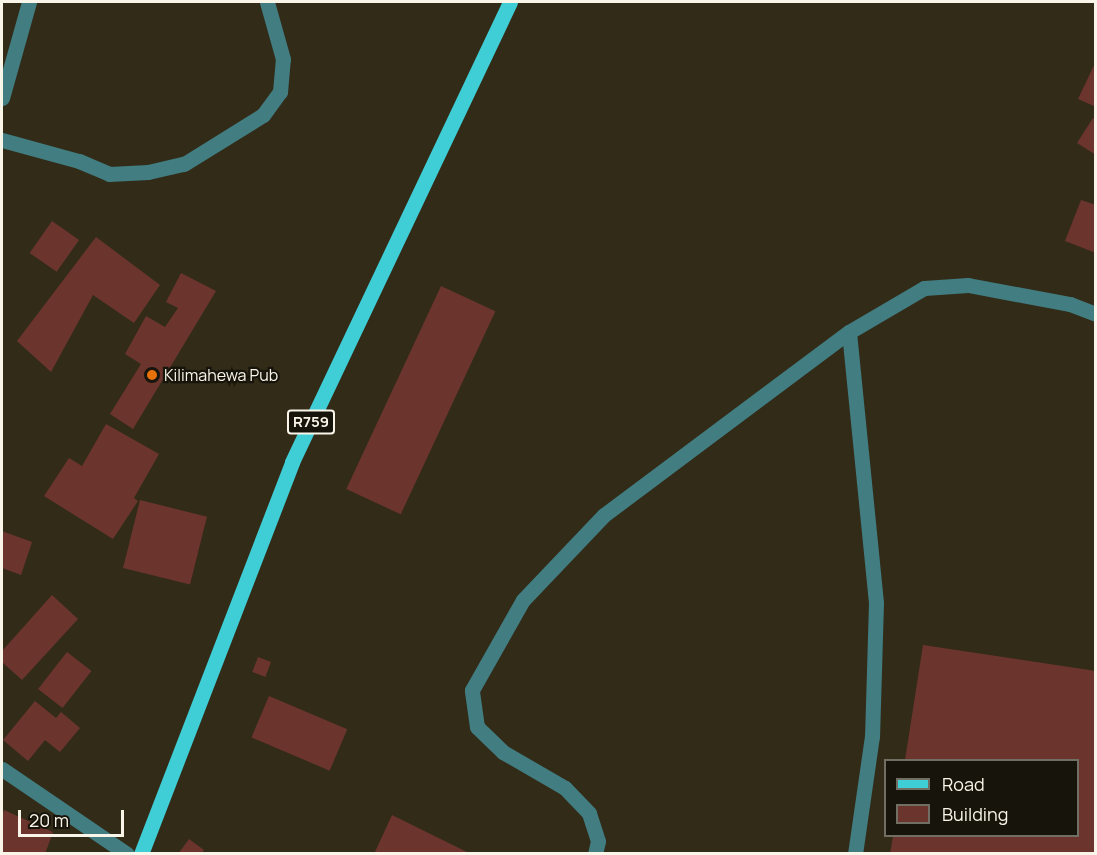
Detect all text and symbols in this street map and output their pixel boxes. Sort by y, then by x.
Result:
place label: Kilimahewa Pub [164,365,278,385]
marker: Kilimahewa Pub [145,368,159,382]
road number: R759 [286,410,336,434]
legend [884,759,1079,837]
text: Road [942,772,985,796]
scale bar [21,798,128,836]
text: Building [942,802,1008,826]
text: 20 m [29,808,69,832]

